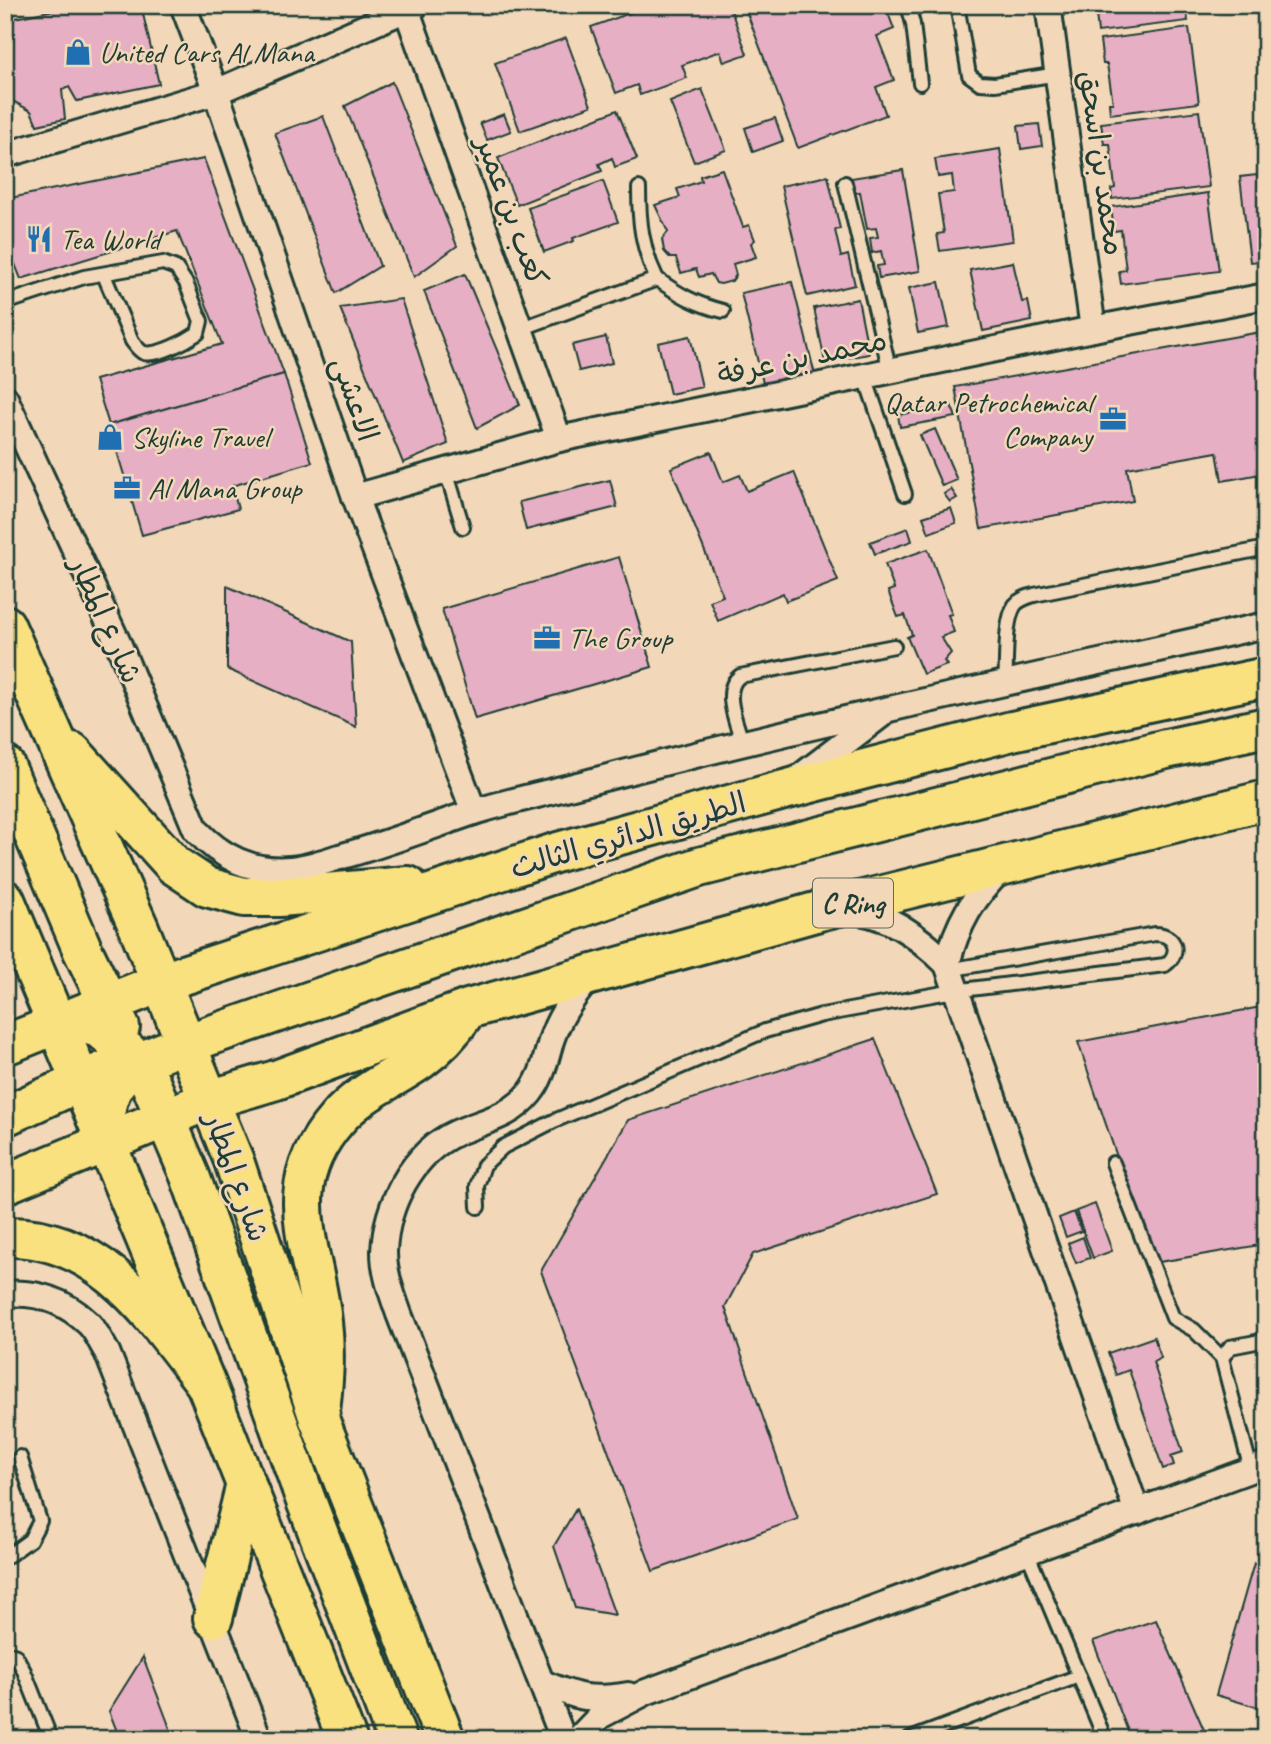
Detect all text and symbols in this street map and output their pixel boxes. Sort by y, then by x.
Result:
place label: United Cars Al Mana [99,33,316,71]
shop icon: United Cars Al Mana [63,37,93,67]
street label: محمد بن اسحق [1070,68,1134,258]
street label: كعب بن عمير [466,128,557,291]
place label: Tea World [60,220,164,258]
restaurant icon: Tea World [24,224,54,254]
street label: محمد بن عرفة [714,320,890,394]
street label: الاعشى [323,352,387,446]
place label: Qatar Petrochemical Company [884,383,1097,455]
office icon: Qatar Petrochemical Company [1098,404,1128,434]
place label: Skyline Travel [131,418,274,456]
shop icon: Skyline Travel [95,422,125,452]
place label: Al Mana Group [148,469,303,507]
office icon: Al Mana Group [112,473,142,503]
street label: شارع المطار [58,548,151,690]
place label: The Group [568,619,674,657]
office icon: The Group [532,623,562,653]
street label: الطريق الدائري الثالث [506,783,751,889]
road number: C Ring [813,878,893,928]
street label: شارع المطار [193,1104,278,1248]

